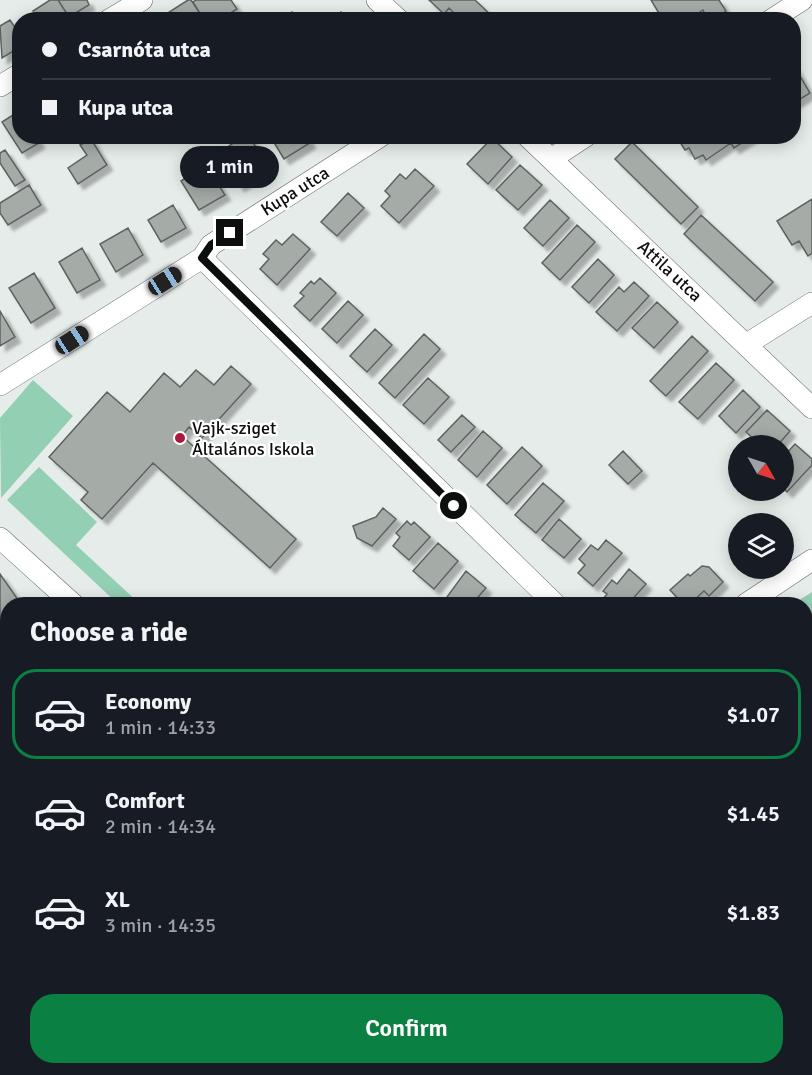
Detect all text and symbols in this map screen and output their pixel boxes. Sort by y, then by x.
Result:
text: Csarnóta utca [78,36,211,63]
text: Kupa utca [78,94,173,121]
callout: 1 min [180,146,280,188]
text: 1 min [206,154,253,179]
street label: Kupa utca [257,161,333,221]
route end [216,219,243,246]
street label: Attila utca [633,236,707,306]
car [145,264,185,298]
car [52,323,92,357]
place label: Vajk-sziget Általános Iskola [192,417,314,460]
marker: Vajk-sziget Általános Iskola [173,431,187,445]
north arrow [728,435,794,501]
map controls [728,435,794,579]
route start [440,492,467,519]
button: layers [728,513,794,579]
text: Choose a ride [30,616,188,649]
icon: car [33,687,87,741]
text: Economy [105,688,191,715]
text: $1.07 [726,701,780,728]
text: 1 min · 14:33 [105,715,216,740]
icon: car [33,786,87,840]
text: Comfort [105,787,185,814]
text: $1.45 [726,800,780,827]
text: 2 min · 14:34 [105,814,216,839]
icon: car [33,885,87,939]
text: XL [105,886,130,913]
text: $1.83 [726,899,780,926]
text: 3 min · 14:35 [105,913,216,938]
button: Confirm [30,994,783,1063]

